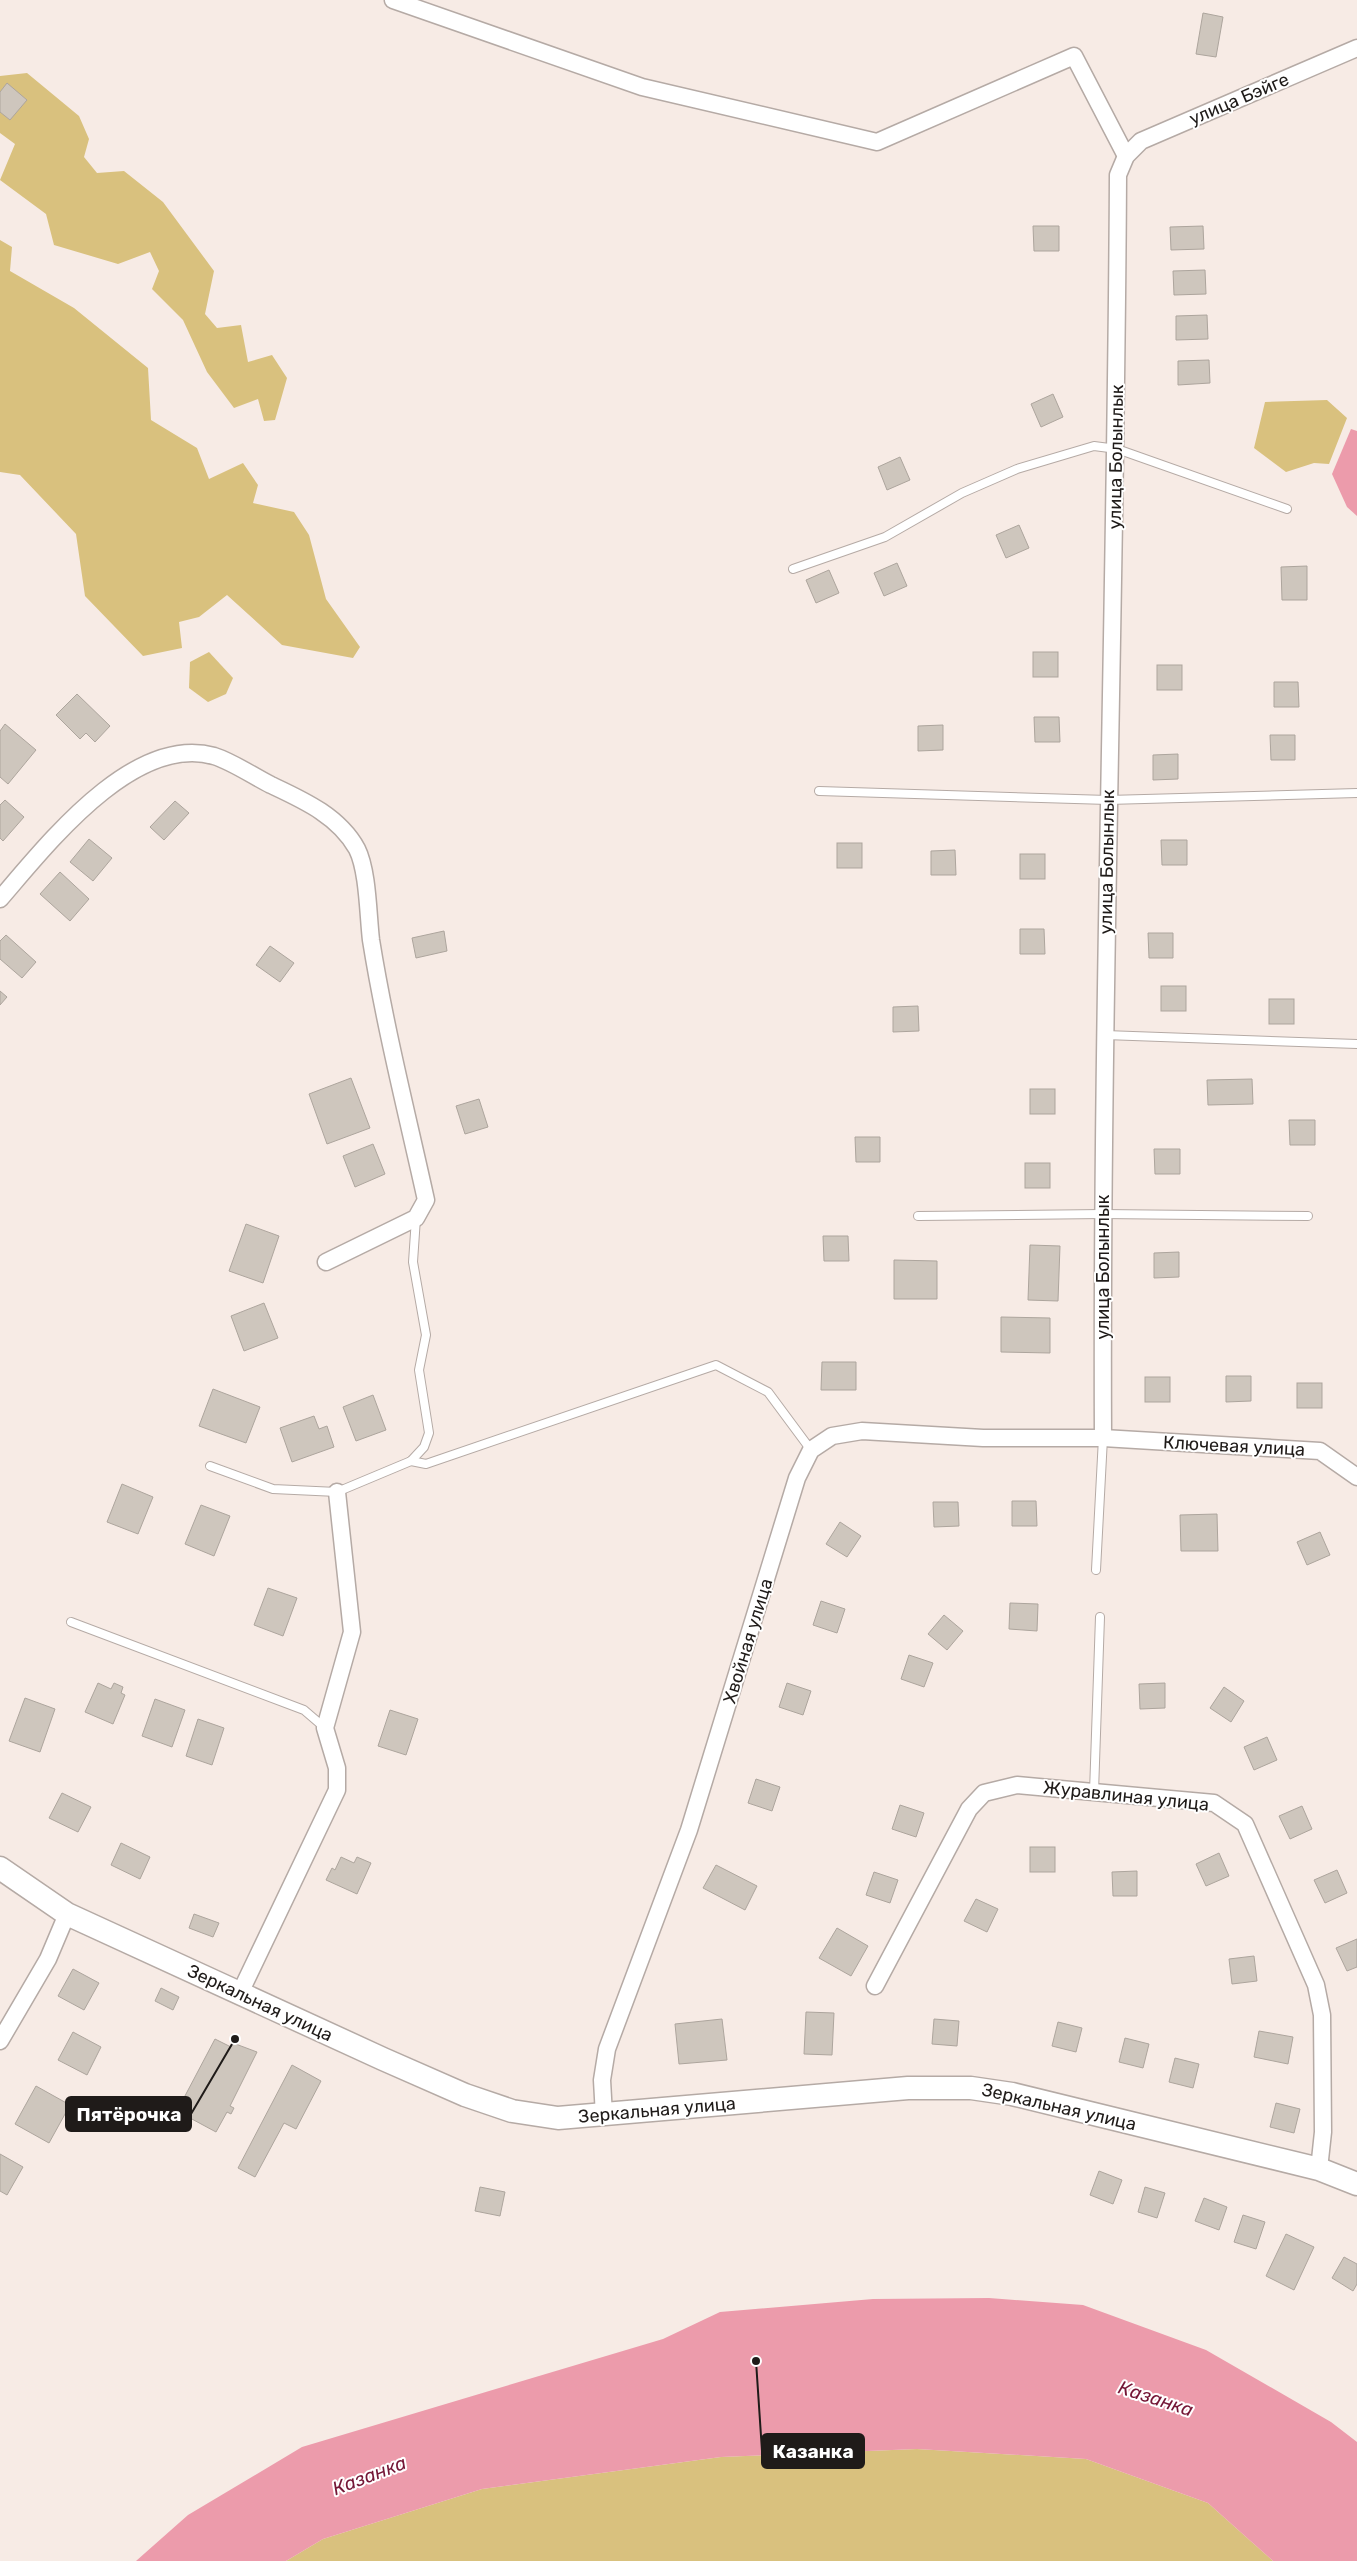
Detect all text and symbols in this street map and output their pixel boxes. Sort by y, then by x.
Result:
street label: улица Бэйге [1186,68,1292,130]
street label: улица Болынлык [1104,384,1128,530]
street label: улица Болынлык [1095,789,1119,935]
street label: улица Болынлык [1092,1194,1114,1339]
street label: Ключевая улица [1162,1431,1306,1461]
street label: Хвойная улица [719,1576,777,1706]
street label: Журавлиная улица [1042,1776,1210,1816]
street label: Зеркальная улица [184,1960,336,2046]
street label: Зеркальная улица [980,2079,1138,2135]
street label: Зеркальная улица [577,2092,737,2128]
callout: Пятёрочка [66,2097,191,2131]
text: Пятёрочка [76,2103,182,2126]
water label: Казанка [1115,2376,1196,2421]
callout: Казанка [762,2434,864,2468]
text: Казанка [772,2440,854,2463]
water label: Казанка [329,2451,409,2500]

